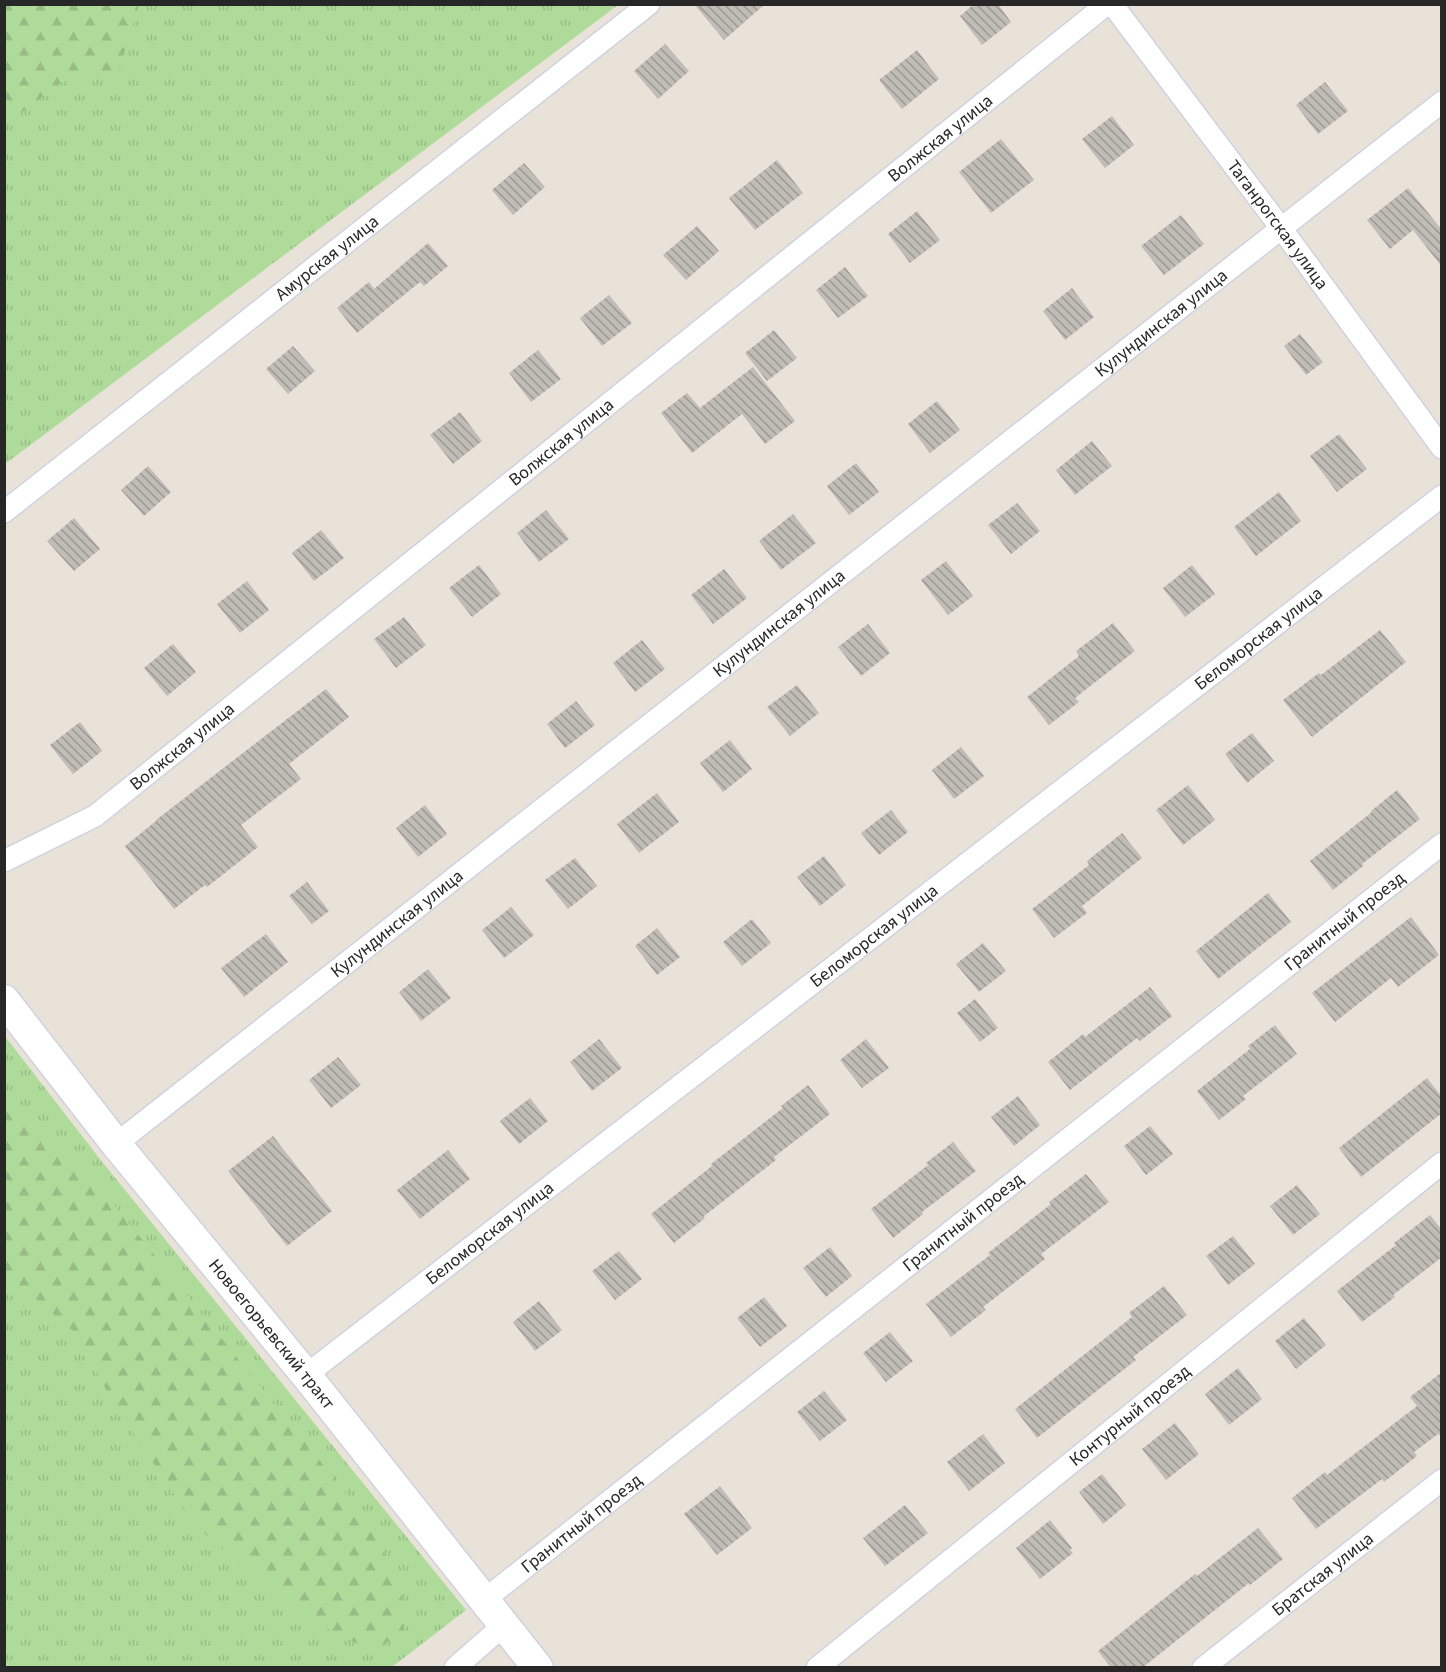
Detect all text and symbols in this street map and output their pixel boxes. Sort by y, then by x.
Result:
street label: Волжская улица [882,88,998,188]
street label: Таганрогская улица [1221,155,1334,295]
street label: Амурская улица [270,209,384,306]
street label: Кулундинская улица [1089,263,1233,383]
street label: Волжская улица [503,392,619,492]
street label: Кулундинская улица [707,563,850,683]
street label: Беломорская улица [1189,581,1328,696]
street label: Волжская улица [124,696,240,796]
street label: Кулундинская улица [325,863,468,983]
street label: Гранитный проезд [1279,865,1410,977]
street label: Беломорская улица [805,878,943,993]
street label: Гранитный проезд [897,1166,1029,1278]
street label: Беломорская улица [420,1175,559,1291]
street label: Новоегорьевский тракт [203,1253,341,1414]
street label: Контурный проезд [1064,1358,1196,1472]
street label: Гранитный проезд [516,1467,647,1579]
street label: Братская улица [1266,1526,1379,1622]

